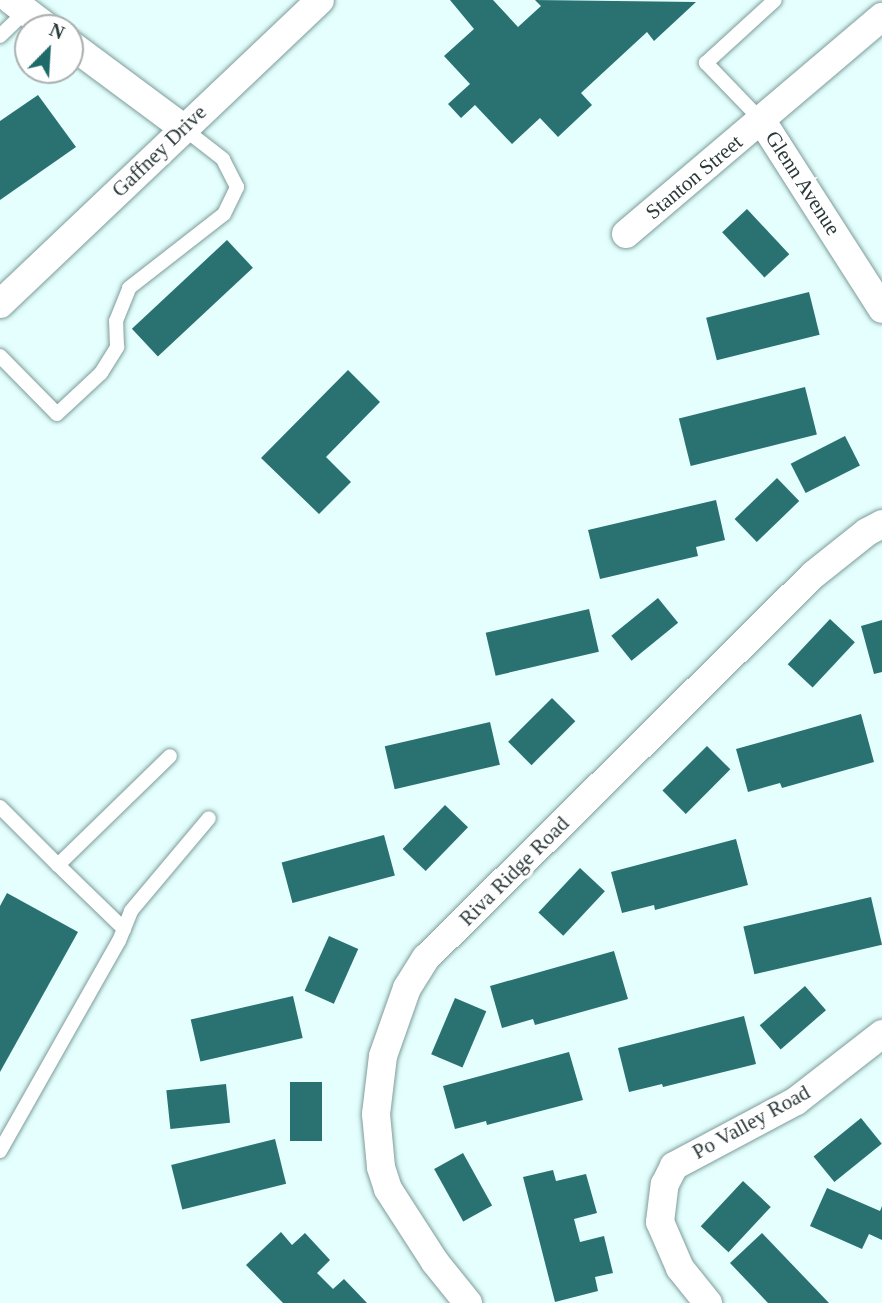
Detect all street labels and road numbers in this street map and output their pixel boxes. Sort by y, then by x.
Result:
street label: Gaffney Drive [107,100,211,202]
street label: Glenn Avenue [760,126,846,240]
street label: Stanton Street [641,129,747,225]
street label: Riva Ridge Road [454,811,574,931]
street label: Po Valley Road [688,1079,814,1165]

